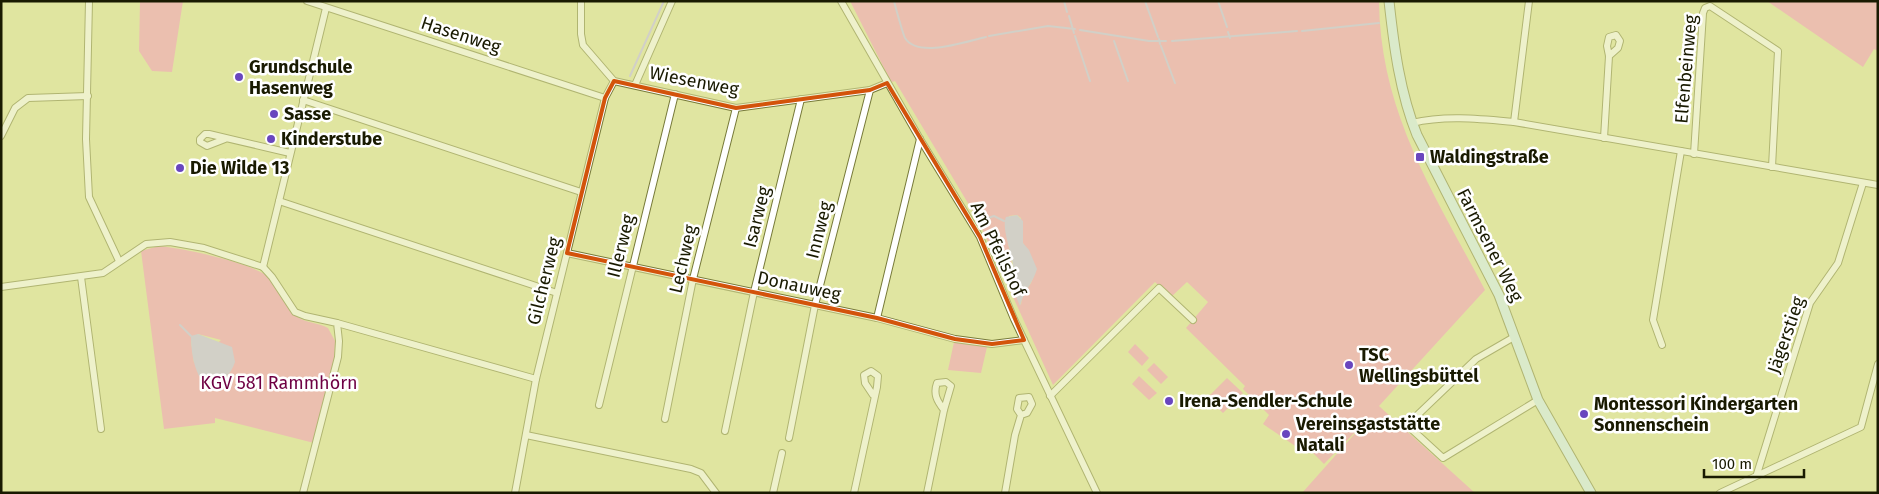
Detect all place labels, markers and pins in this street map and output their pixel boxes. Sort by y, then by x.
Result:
place label: Grundschule Hasenweg [249,56,353,99]
marker: Grundschule Hasenweg [233,71,245,83]
place label: Sasse [284,103,331,125]
marker: Sasse [268,108,280,120]
place label: Kinderstube [281,128,382,150]
marker: Kinderstube [265,133,277,145]
place label: Waldingstraße [1430,146,1549,168]
marker: Waldingstraße [1414,151,1426,163]
place label: Die Wilde 13 [190,157,289,179]
marker: Die Wilde 13 [174,162,186,174]
place label: TSC Wellingsbüttel [1359,344,1479,387]
marker: TSC Wellingsbüttel [1343,359,1355,371]
place label: Irena-Sendler-Schule [1179,390,1353,412]
place label: Montessori Kindergarten Sonnenschein [1594,393,1798,436]
marker: Irena-Sendler-Schule [1163,395,1175,407]
marker: Montessori Kindergarten Sonnenschein [1578,408,1590,420]
place label: Vereinsgaststätte Natali [1295,413,1440,456]
marker: Vereinsgaststätte Natali [1280,428,1292,440]

